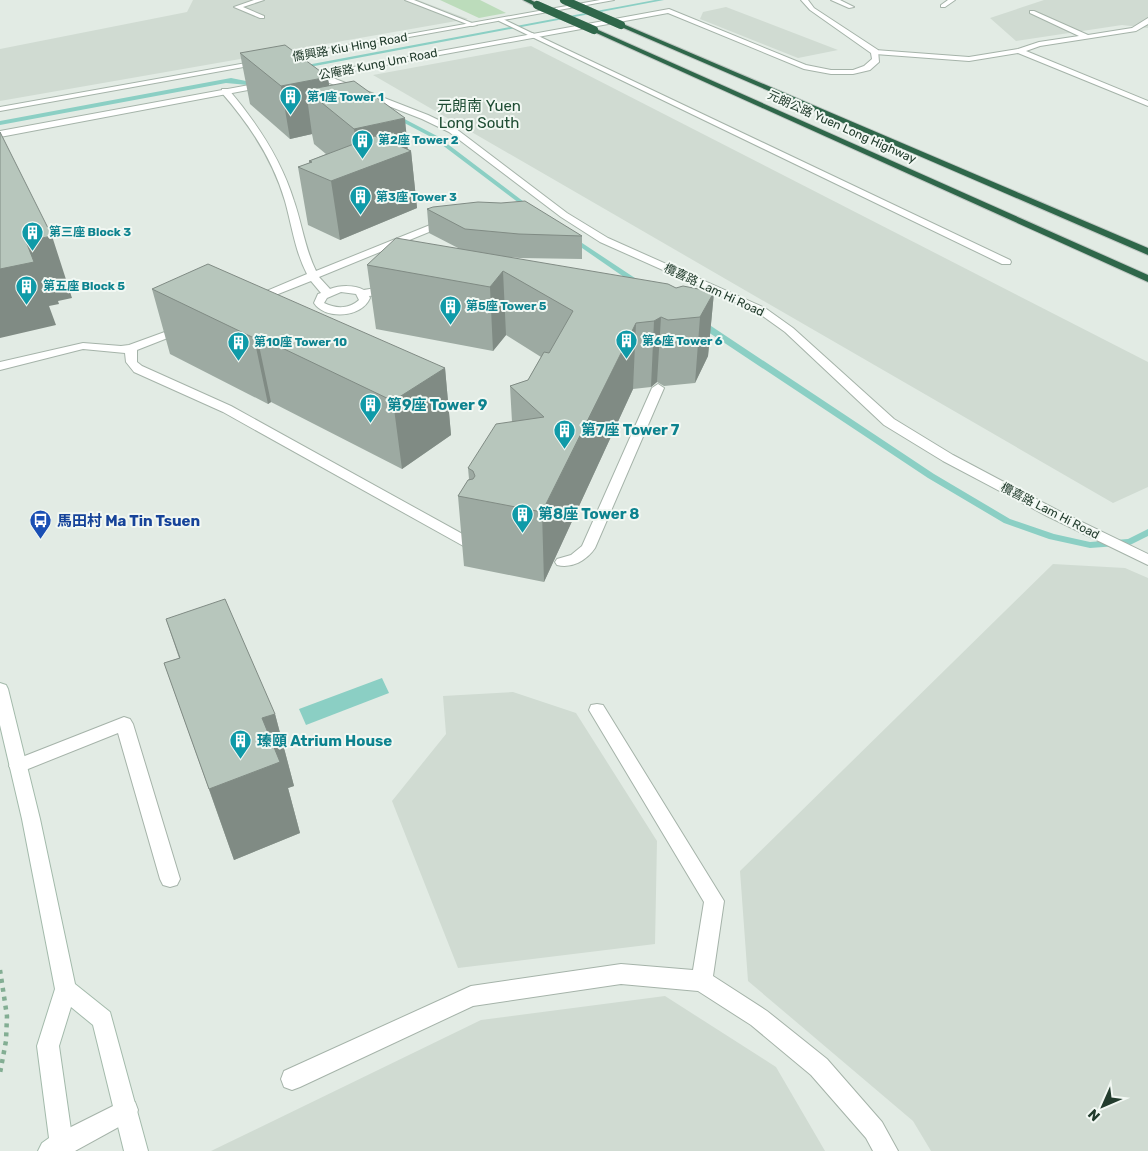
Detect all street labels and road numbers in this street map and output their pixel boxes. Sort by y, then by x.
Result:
street label: 僑興路 Kiu Hing Road [291,30,409,64]
street label: 公庵路 Kung Um Road [317,46,439,82]
street label: 元朗公路 Yuen Long Highway [765,88,919,166]
street label: 欖喜路 Lam Hi Road [662,261,766,319]
street label: 欖喜路 Lam Hi Road [998,480,1102,542]

